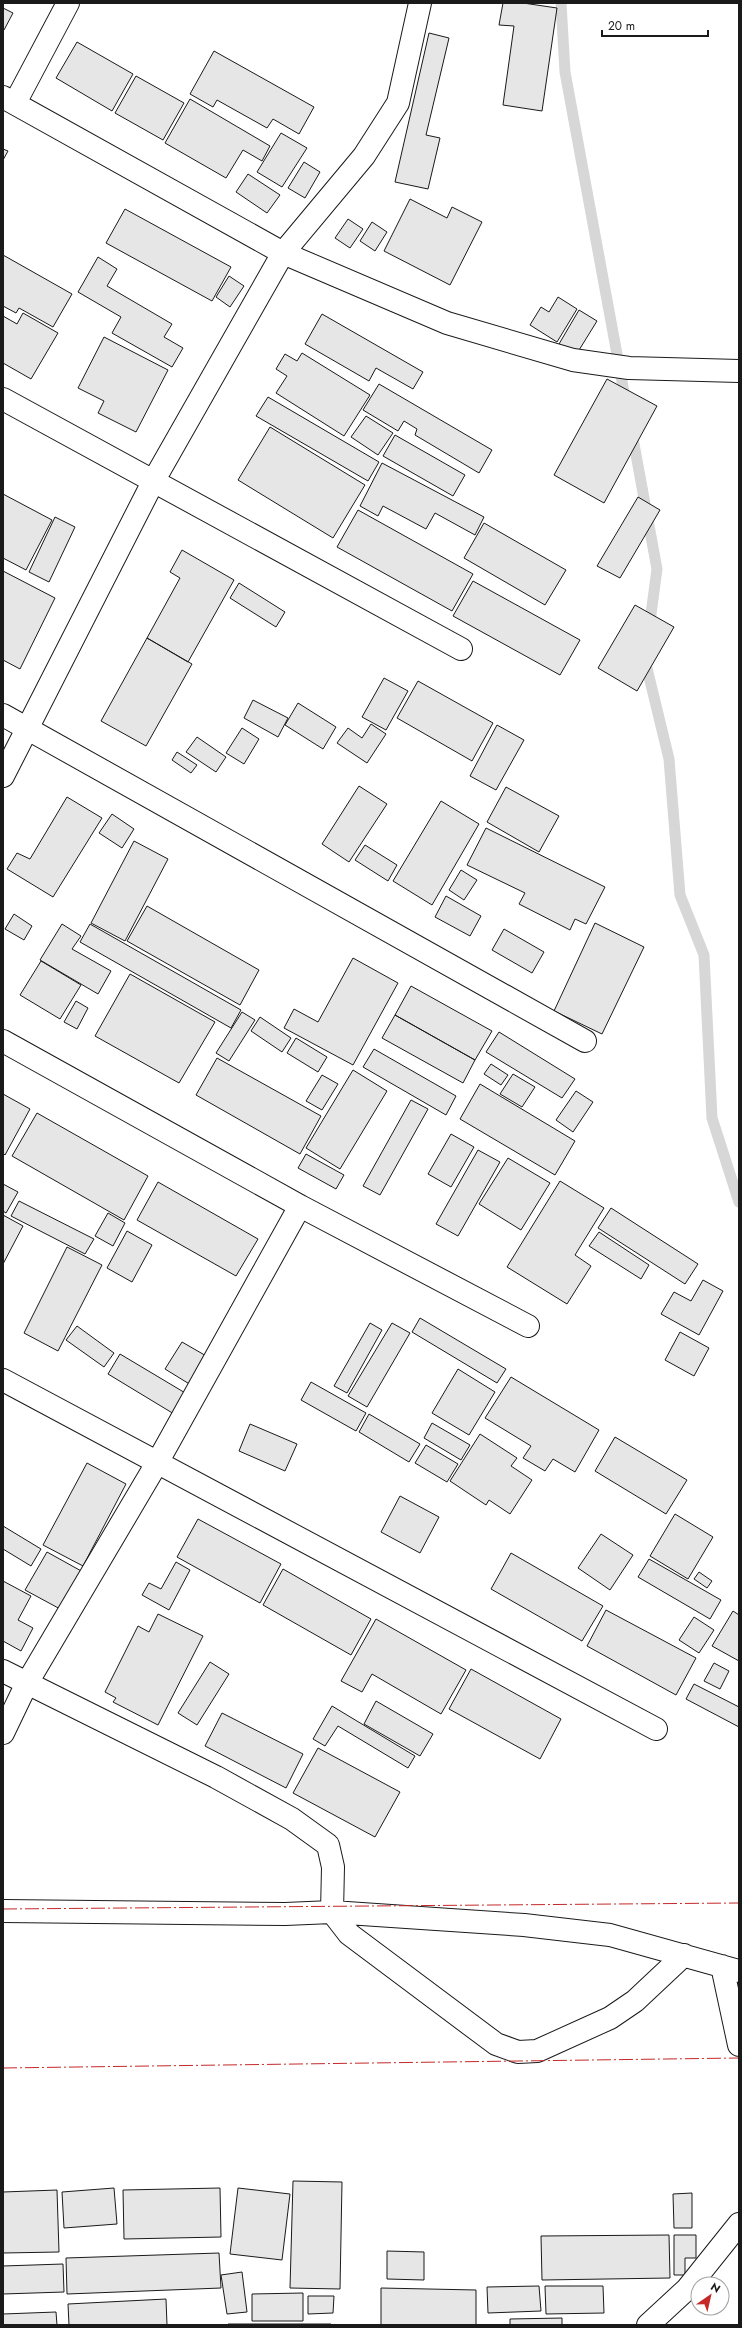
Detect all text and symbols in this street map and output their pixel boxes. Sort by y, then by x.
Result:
scale bar [602,12,708,38]
text: 20 m [608,17,635,35]
north arrow [690,2276,730,2316]
text: N [707,2279,724,2297]

